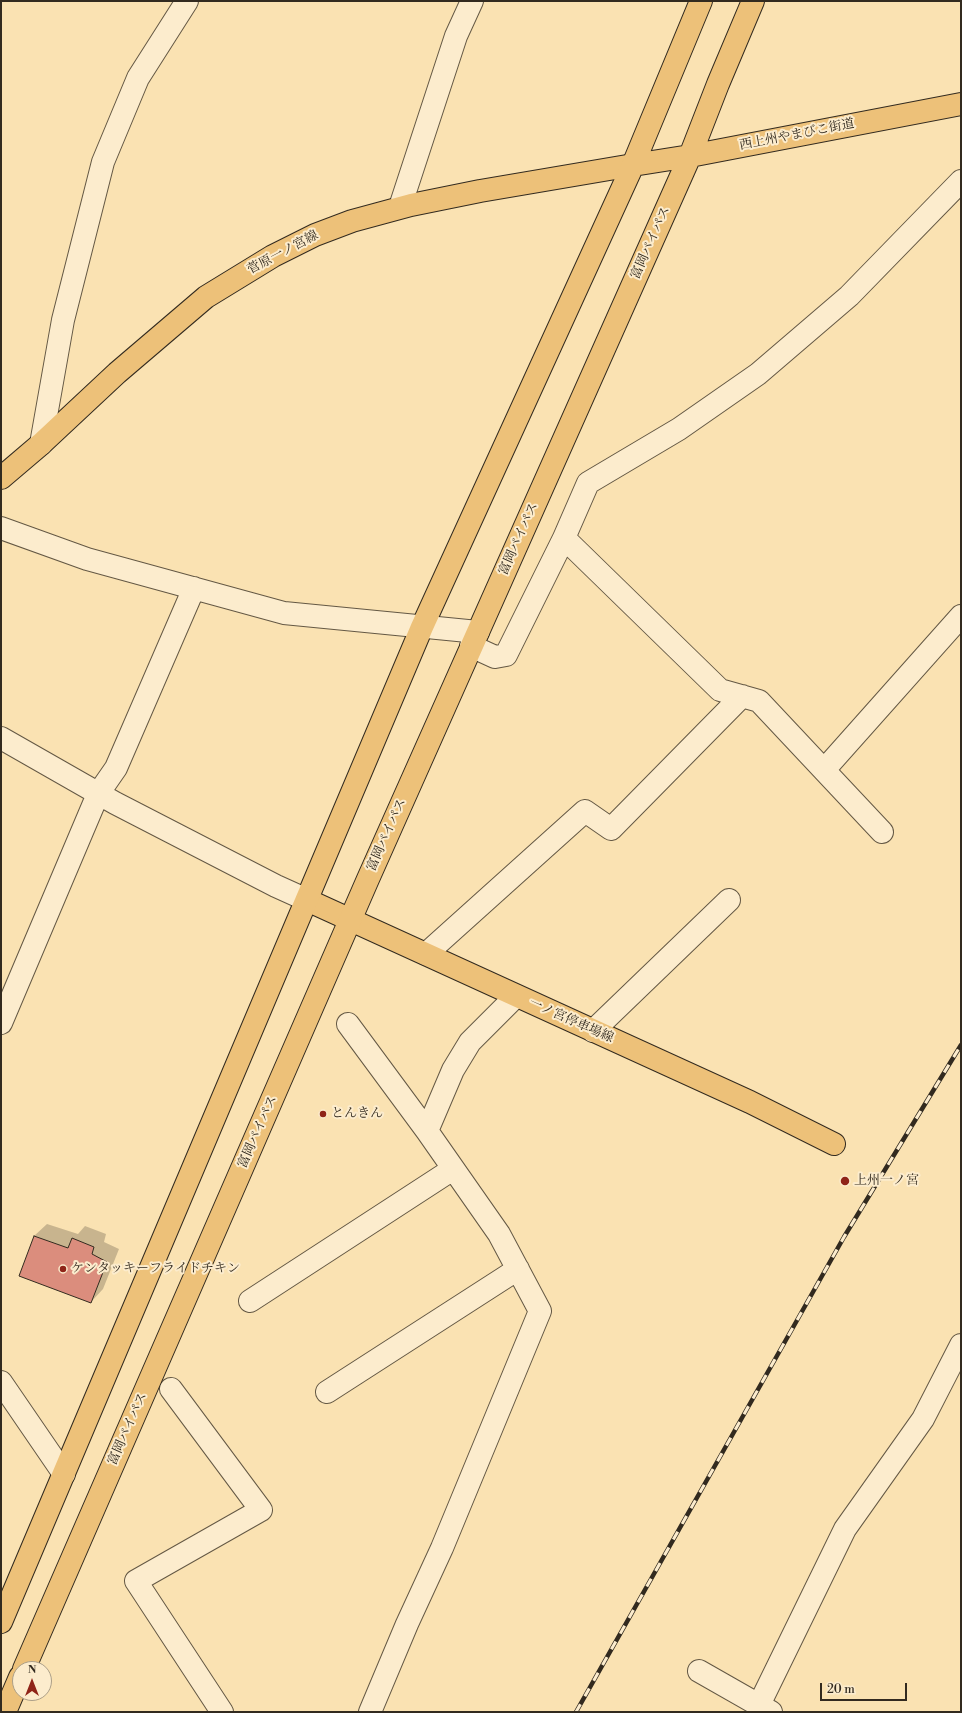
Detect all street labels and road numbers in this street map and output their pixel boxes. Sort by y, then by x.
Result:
street label: 西上州やまびこ街道 [738,116,856,154]
street label: 富岡バイパス [628,204,674,282]
street label: 菅原一ノ宮線 [245,228,321,278]
street label: 富岡バイパス [496,500,542,578]
street label: 富岡バイパス [364,796,410,874]
street label: 一ノ宮停車場線 [526,995,616,1047]
street label: 富岡バイパス [235,1093,281,1171]
street label: 富岡バイパス [105,1390,151,1468]

